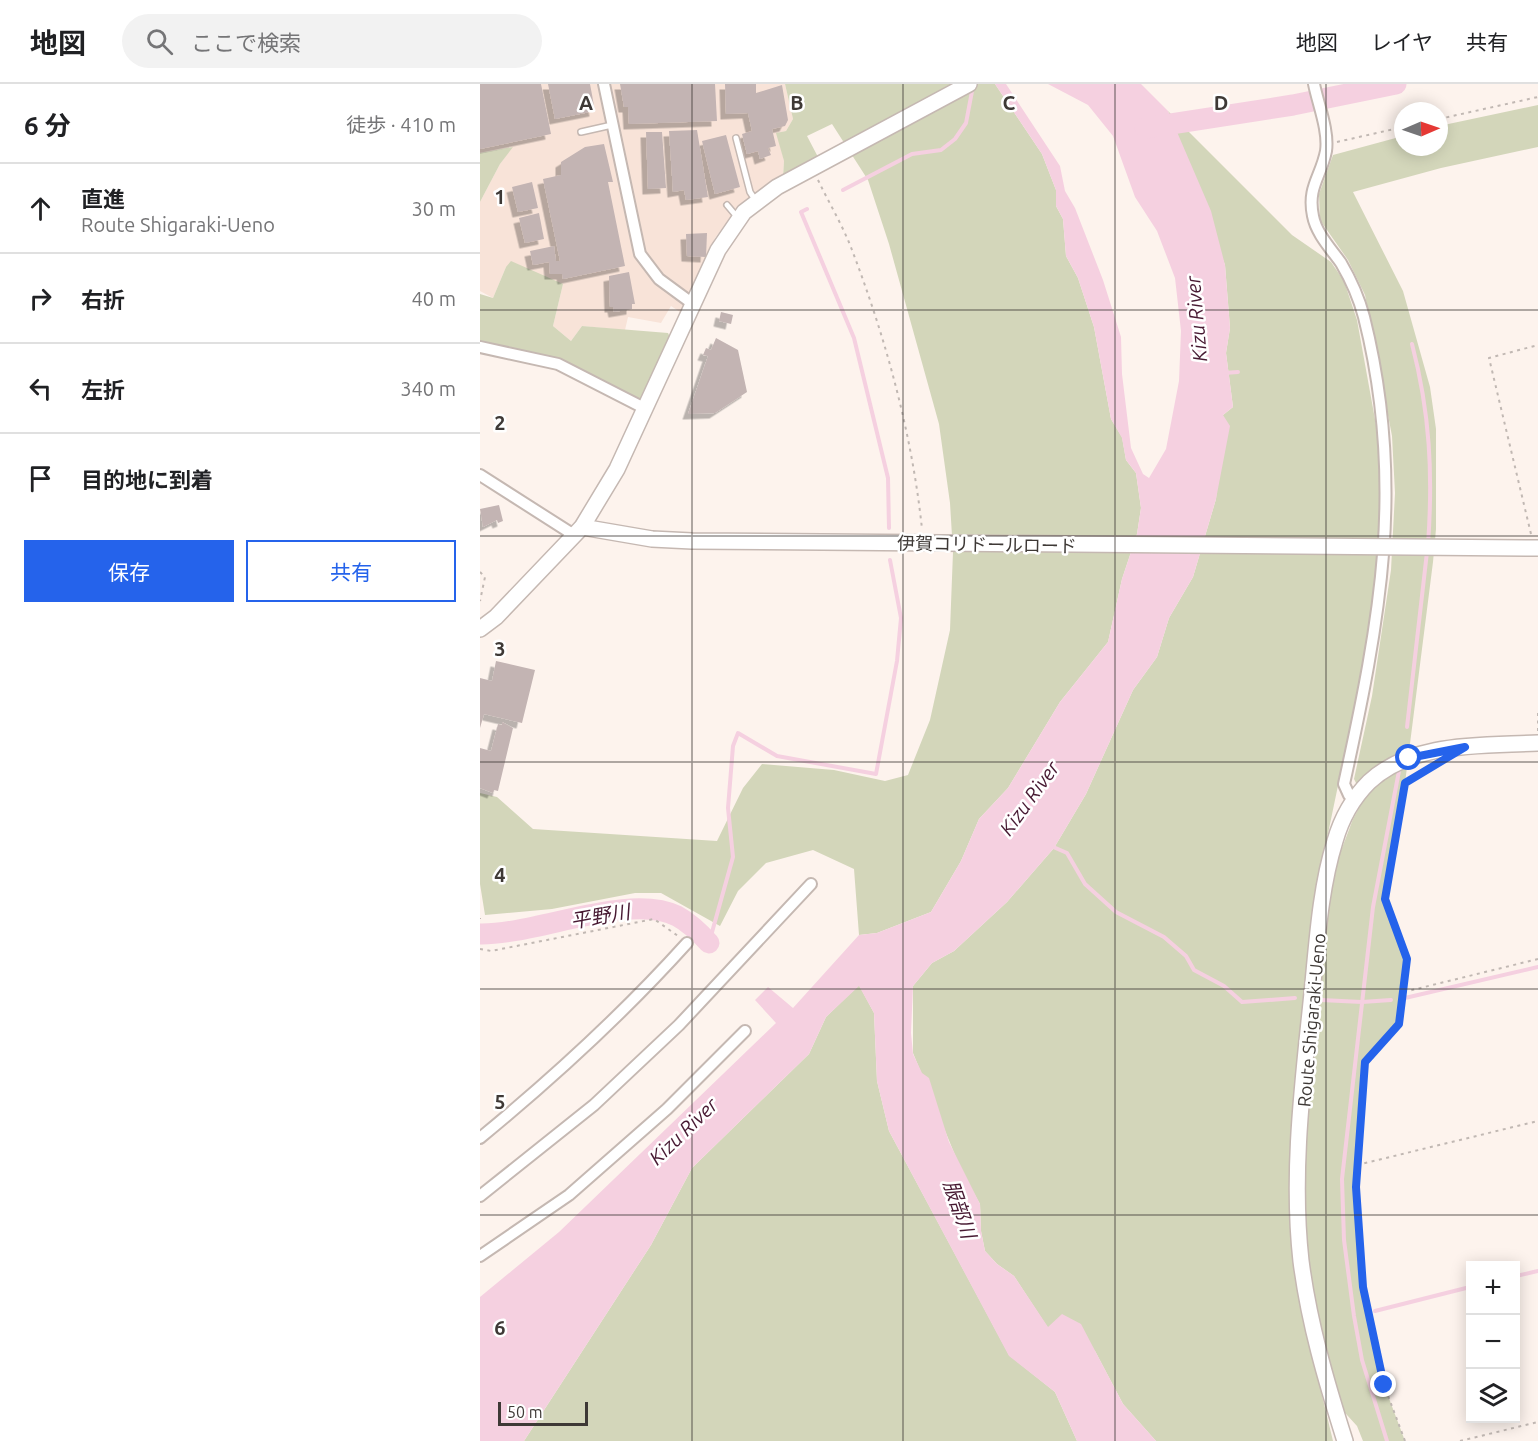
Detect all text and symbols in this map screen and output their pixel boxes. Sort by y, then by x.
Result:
search box [122,14,542,68]
icon: search [143,25,176,58]
text: 地図 [30,27,86,58]
text: ここで検索 [191,30,301,55]
text: 地図 [1296,30,1338,54]
text: レイヤ [1371,30,1433,54]
text: 共有 [1466,30,1508,54]
text: A [579,91,593,114]
text: B [790,91,804,114]
text: C [1003,91,1016,114]
text: D [1214,91,1228,114]
north arrow [1394,102,1448,156]
text: 6 分 [24,111,71,140]
text: 徒歩 · 410 m [346,113,456,136]
text: 1 [494,185,506,208]
text: 直進 [81,186,125,211]
icon: ahead [24,192,57,225]
text: 30 m [412,197,456,220]
text: Route Shigaraki-Ueno [81,213,275,236]
water label: Kizu River [1181,274,1211,363]
icon: right [24,282,57,315]
text: 右折 [81,287,125,312]
text: 40 m [412,287,456,310]
icon: left [24,372,57,405]
text: 左折 [81,377,125,402]
text: 340 m [400,377,456,400]
text: 2 [494,411,506,434]
icon: arrive [24,462,57,495]
text: 目的地に到着 [81,467,213,492]
street label: 伊賀コリドールロード [897,532,1077,556]
button: 保存 [24,540,234,602]
button: 共有 [246,540,456,602]
text: 3 [494,637,506,660]
route start [1395,744,1421,770]
water label: Kizu River [994,755,1064,840]
text: 4 [494,863,506,886]
water label: 平野川 [568,899,634,933]
street label: Route Shigaraki-Ueno [1293,932,1329,1108]
text: 5 [494,1090,506,1113]
water label: Kizu River [644,1092,723,1169]
water label: 服部川 [939,1177,981,1243]
map controls [1466,1261,1520,1423]
button: + [1466,1261,1520,1315]
button: − [1466,1315,1520,1369]
text: 6 [494,1316,506,1339]
button: layers [1466,1369,1520,1423]
route end [1370,1371,1396,1397]
scale bar [498,1399,588,1426]
text: 50 m [507,1403,543,1421]

